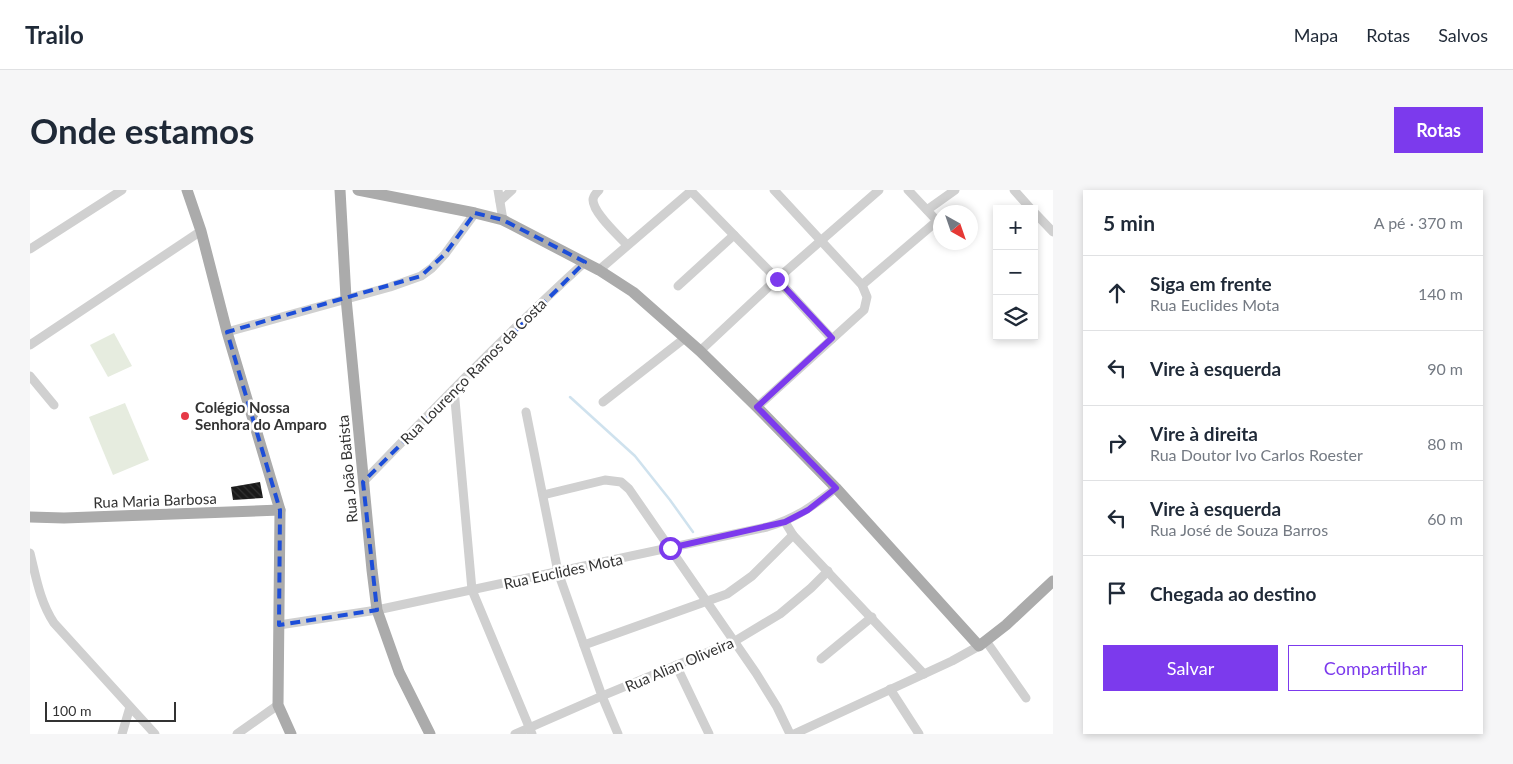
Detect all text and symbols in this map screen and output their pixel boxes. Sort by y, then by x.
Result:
text: Trailo [25,20,84,49]
text: Mapa [1294,24,1338,46]
text: Rotas [1366,24,1410,46]
text: Salvos [1438,24,1488,46]
button: Rotas [1394,107,1483,153]
text: Onde estamos [30,109,254,151]
north arrow [933,205,978,250]
map controls [993,205,1038,340]
button: + [993,205,1038,250]
text: 5 min [1103,210,1155,235]
text: A pé · 370 m [1374,213,1463,232]
button: − [993,250,1038,295]
route end [766,268,789,291]
text: Siga em frente [1150,272,1272,295]
icon: ahead [1103,279,1131,307]
text: 140 m [1418,284,1463,303]
street label: Rua Lourenço Ramos da Costa [396,294,550,448]
button: layers [993,295,1038,340]
text: Rua Euclides Mota [1150,295,1279,314]
icon: left [1103,354,1131,382]
text: Vire à esquerda [1150,357,1281,380]
text: 90 m [1427,359,1463,378]
place label: Colégio Nossa Senhora do Amparo [195,398,327,433]
marker: Colégio Nossa Senhora do Amparo [179,410,191,422]
street label: Rua João Batista [333,414,361,524]
text: Vire à direita [1150,422,1258,445]
icon: right [1103,429,1131,457]
text: 80 m [1427,434,1463,453]
text: Rua Doutor Ivo Carlos Roester [1150,445,1363,464]
street label: Rua Maria Barbosa [93,489,217,511]
text: Vire à esquerda [1150,497,1281,520]
icon: left [1103,504,1131,532]
text: 60 m [1427,509,1463,528]
text: Rua José de Souza Barros [1150,520,1328,539]
route start [659,537,682,560]
street label: Rua Euclides Mota [502,550,624,592]
icon: arrive [1103,579,1131,607]
text: Chegada ao destino [1150,582,1316,605]
street label: Rua Alian Oliveira [622,633,736,695]
button: Salvar [1103,645,1278,691]
button: Compartilhar [1288,645,1463,691]
scale bar [45,699,176,722]
text: 100 m [52,702,91,719]

